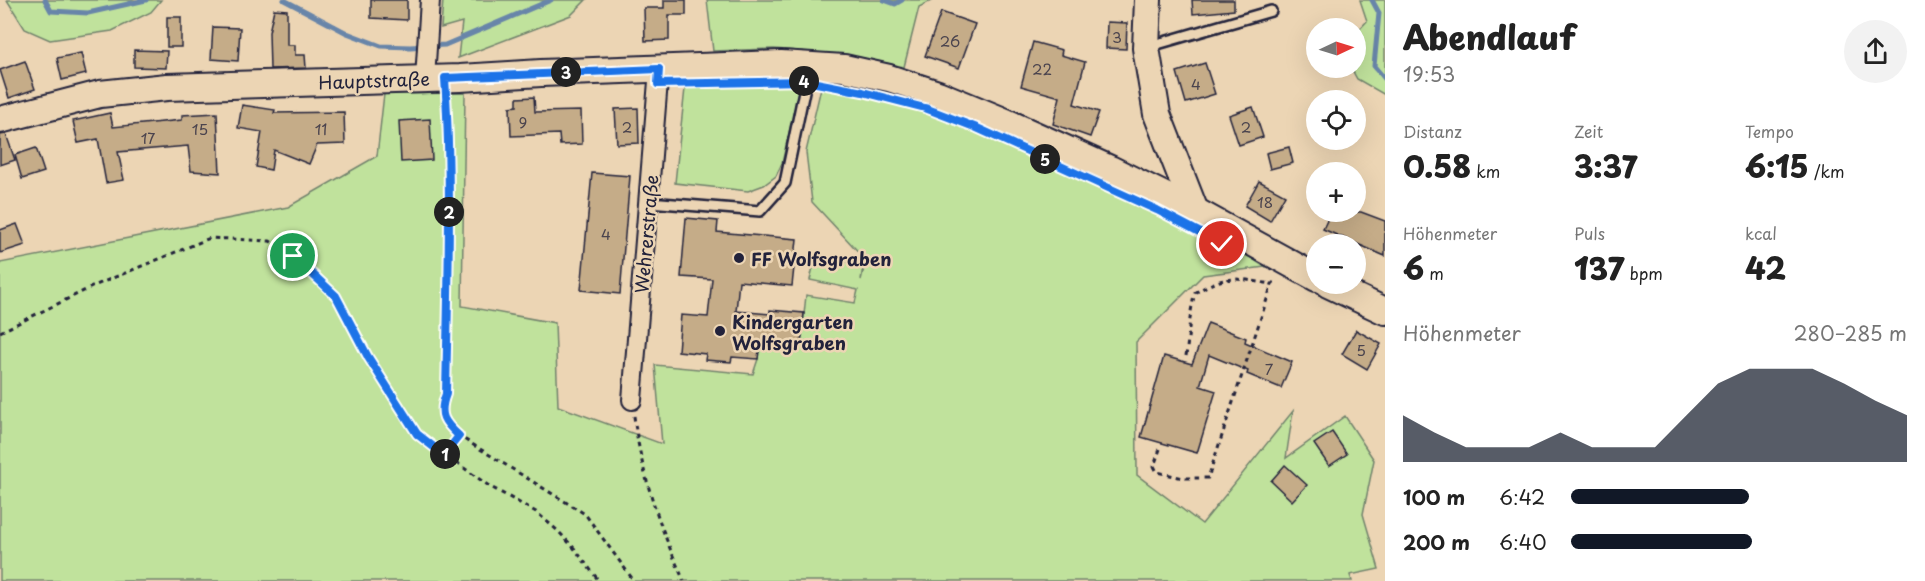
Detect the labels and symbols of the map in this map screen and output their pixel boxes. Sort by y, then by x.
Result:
north arrow [1306,18,1366,78]
house number: 3 [1112,25,1122,48]
house number: 26 [940,29,960,52]
pin: 3 [551,57,581,87]
house number: 22 [1032,57,1052,80]
street label: Hauptstraße [318,65,430,95]
pin: 4 [789,66,819,96]
house number: 4 [1191,72,1201,95]
house number: 9 [519,110,527,133]
house number: 2 [622,115,632,138]
house number: 2 [1241,115,1251,138]
house number: 15 [192,117,208,140]
house number: 11 [315,117,327,140]
house number: 17 [141,126,155,149]
pin: 5 [1030,144,1060,174]
street label: Wehrerstraße [627,174,665,294]
house number: 18 [1257,190,1273,213]
pin: 2 [434,197,464,227]
pin [1196,218,1247,269]
house number: 4 [601,222,611,245]
pin [267,230,318,281]
place label: FF Wolfsgraben [751,245,891,272]
marker: FF Wolfsgraben [732,251,746,265]
place label: Kindergarten Wolfsgraben [732,308,853,356]
marker: Kindergarten Wolfsgraben [713,324,727,338]
house number: 5 [1356,338,1366,361]
house number: 7 [1265,357,1274,380]
pin: 1 [430,439,460,469]

